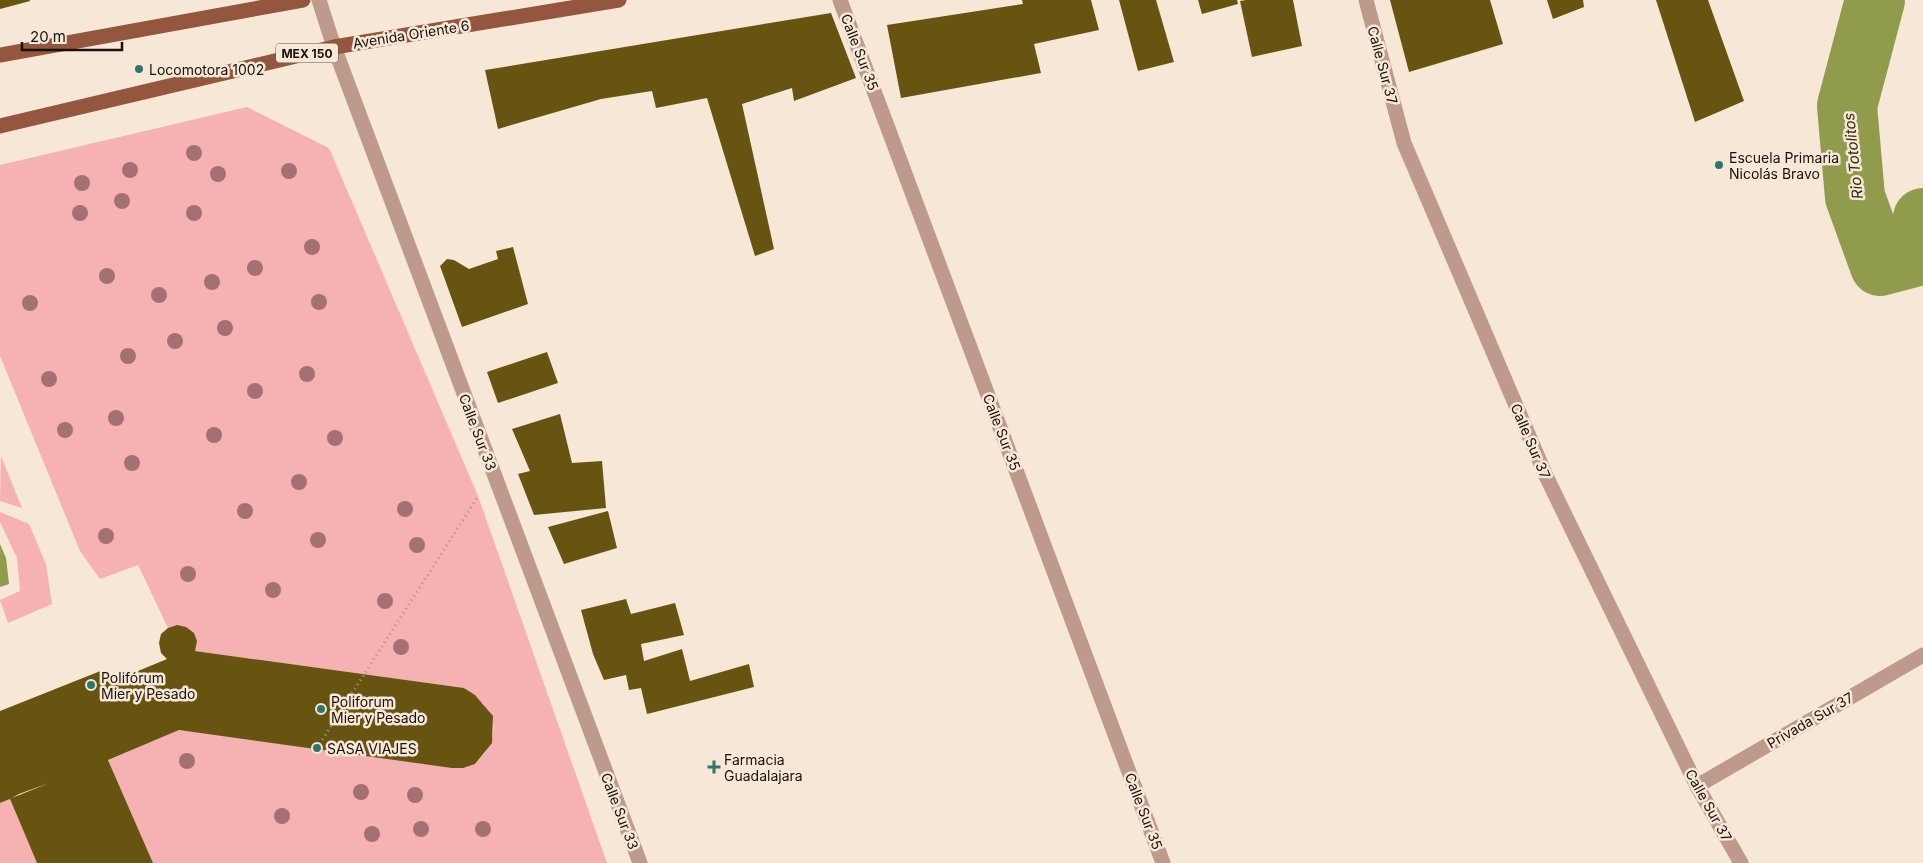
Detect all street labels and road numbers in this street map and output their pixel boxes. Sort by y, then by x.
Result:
street label: Calle Sur 35 [838,11,882,93]
street label: Avenida Oriente 6 [352,16,470,52]
street label: Calle Sur 37 [1364,24,1402,106]
road number: MEX 150 [276,44,338,62]
street label: Calle Sur 33 [456,391,500,473]
street label: Calle Sur 35 [980,391,1024,473]
street label: Calle Sur 37 [1508,401,1554,481]
street label: Privada Sur 37 [1764,688,1856,752]
street label: Calle Sur 37 [1682,766,1736,844]
street label: Calle Sur 33 [598,770,642,852]
street label: Calle Sur 35 [1122,770,1166,852]

